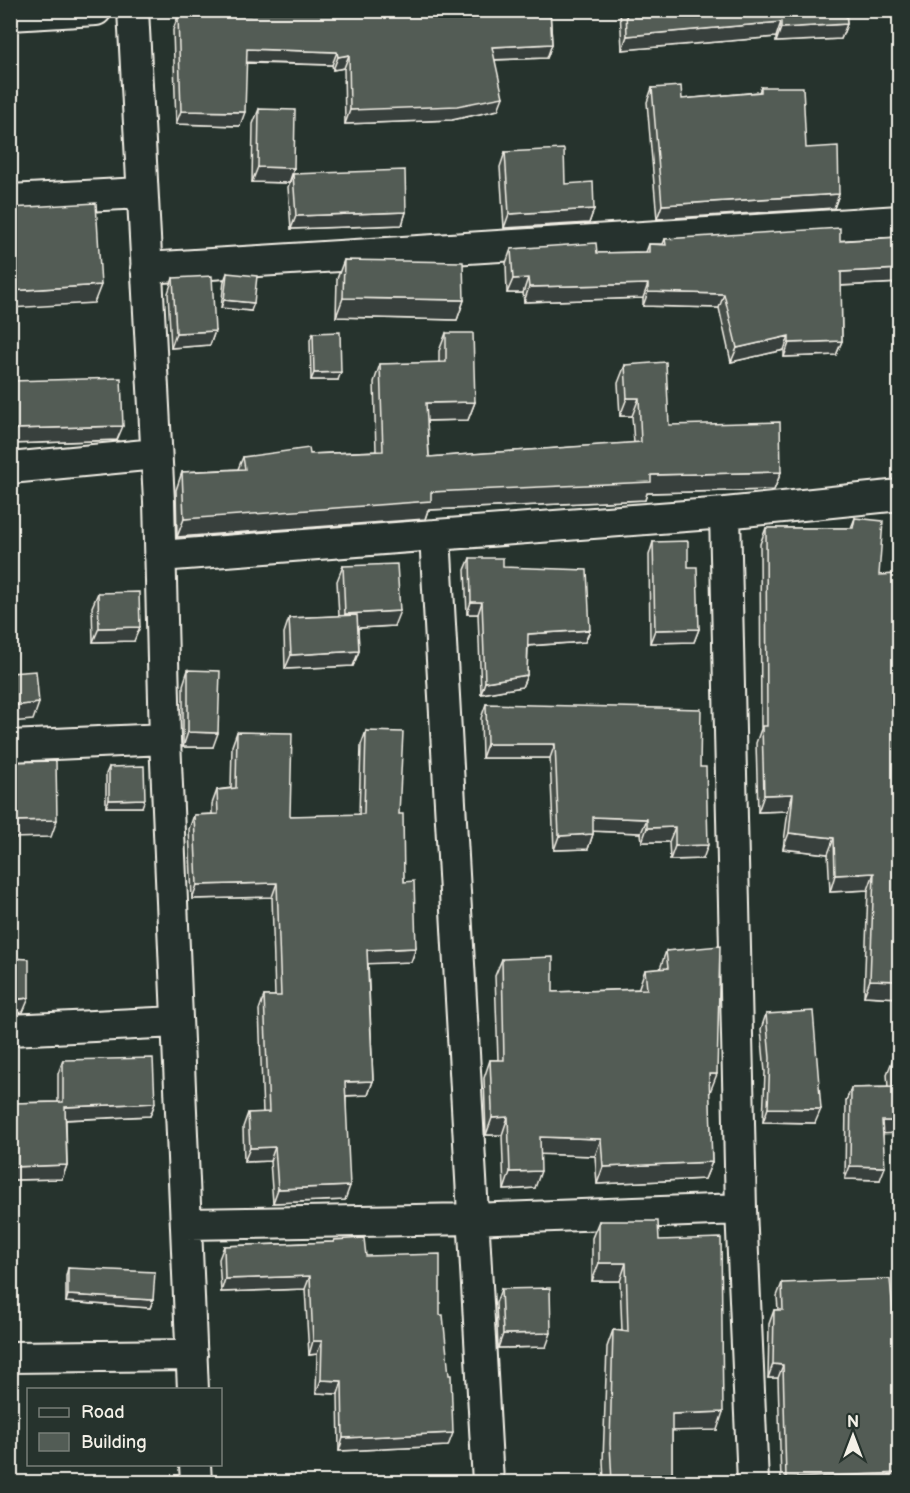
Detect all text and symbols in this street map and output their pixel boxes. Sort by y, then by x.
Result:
legend [27,1388,222,1466]
text: Road [81,1402,125,1423]
north arrow [823,1406,883,1466]
text: N [847,1413,859,1432]
text: Building [81,1432,147,1453]

